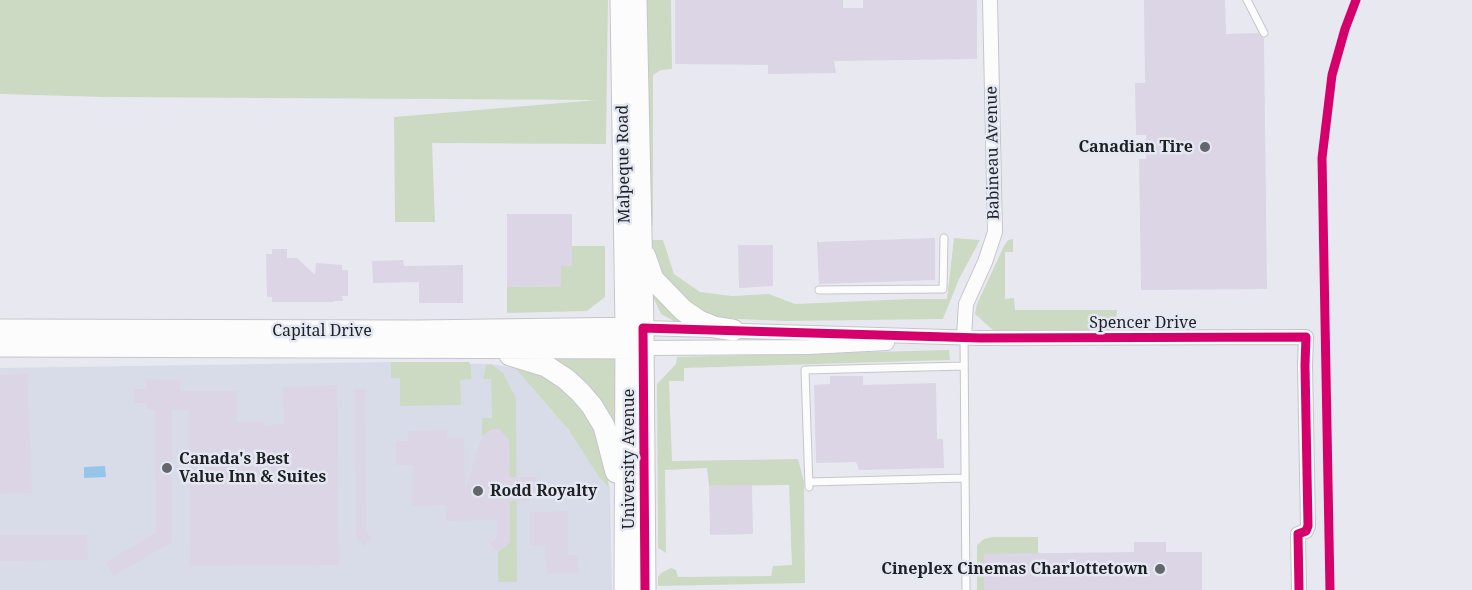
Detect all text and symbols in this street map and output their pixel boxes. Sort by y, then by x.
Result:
street label: Babineau Avenue [982,86,1004,220]
street label: Malpeque Road [613,105,635,223]
place label: Canadian Tire [1078,137,1193,157]
marker: Canadian Tire [1198,140,1212,154]
street label: Spencer Drive [1089,313,1197,333]
street label: Capital Drive [272,321,372,341]
street label: University Avenue [619,389,639,529]
place label: Canada's Best Value Inn & Suites [179,449,326,487]
marker: Canada's Best Value Inn & Suites [160,461,174,475]
place label: Rodd Royalty [490,481,597,501]
marker: Rodd Royalty [471,484,485,498]
place label: Cineplex Cinemas Charlottetown [881,559,1148,579]
marker: Cineplex Cinemas Charlottetown [1153,562,1167,576]

